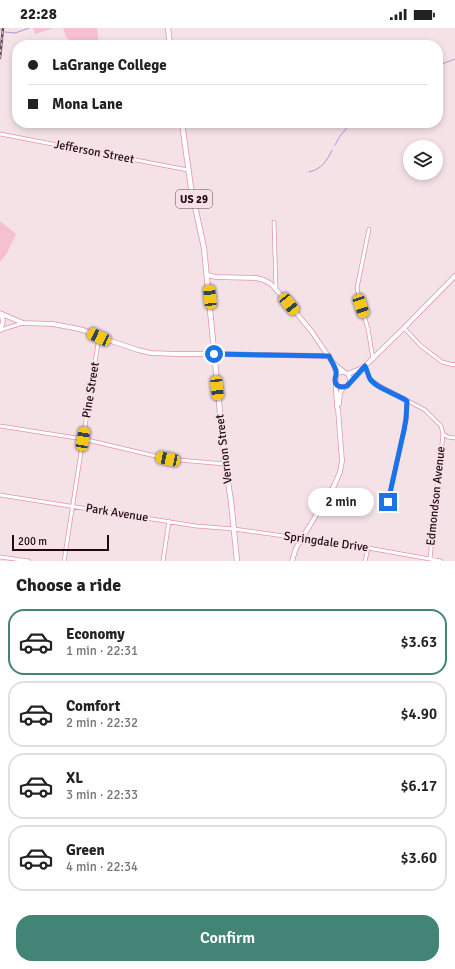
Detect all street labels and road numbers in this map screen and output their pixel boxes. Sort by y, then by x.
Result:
street label: Jefferson Street [53,137,135,167]
road number: US 29 [176,190,212,208]
street label: Pine Street [79,361,103,419]
street label: Vernon Street [212,413,236,485]
street label: Edmondson Avenue [423,446,449,546]
street label: Park Avenue [85,501,149,525]
street label: Springdale Drive [283,529,369,555]

